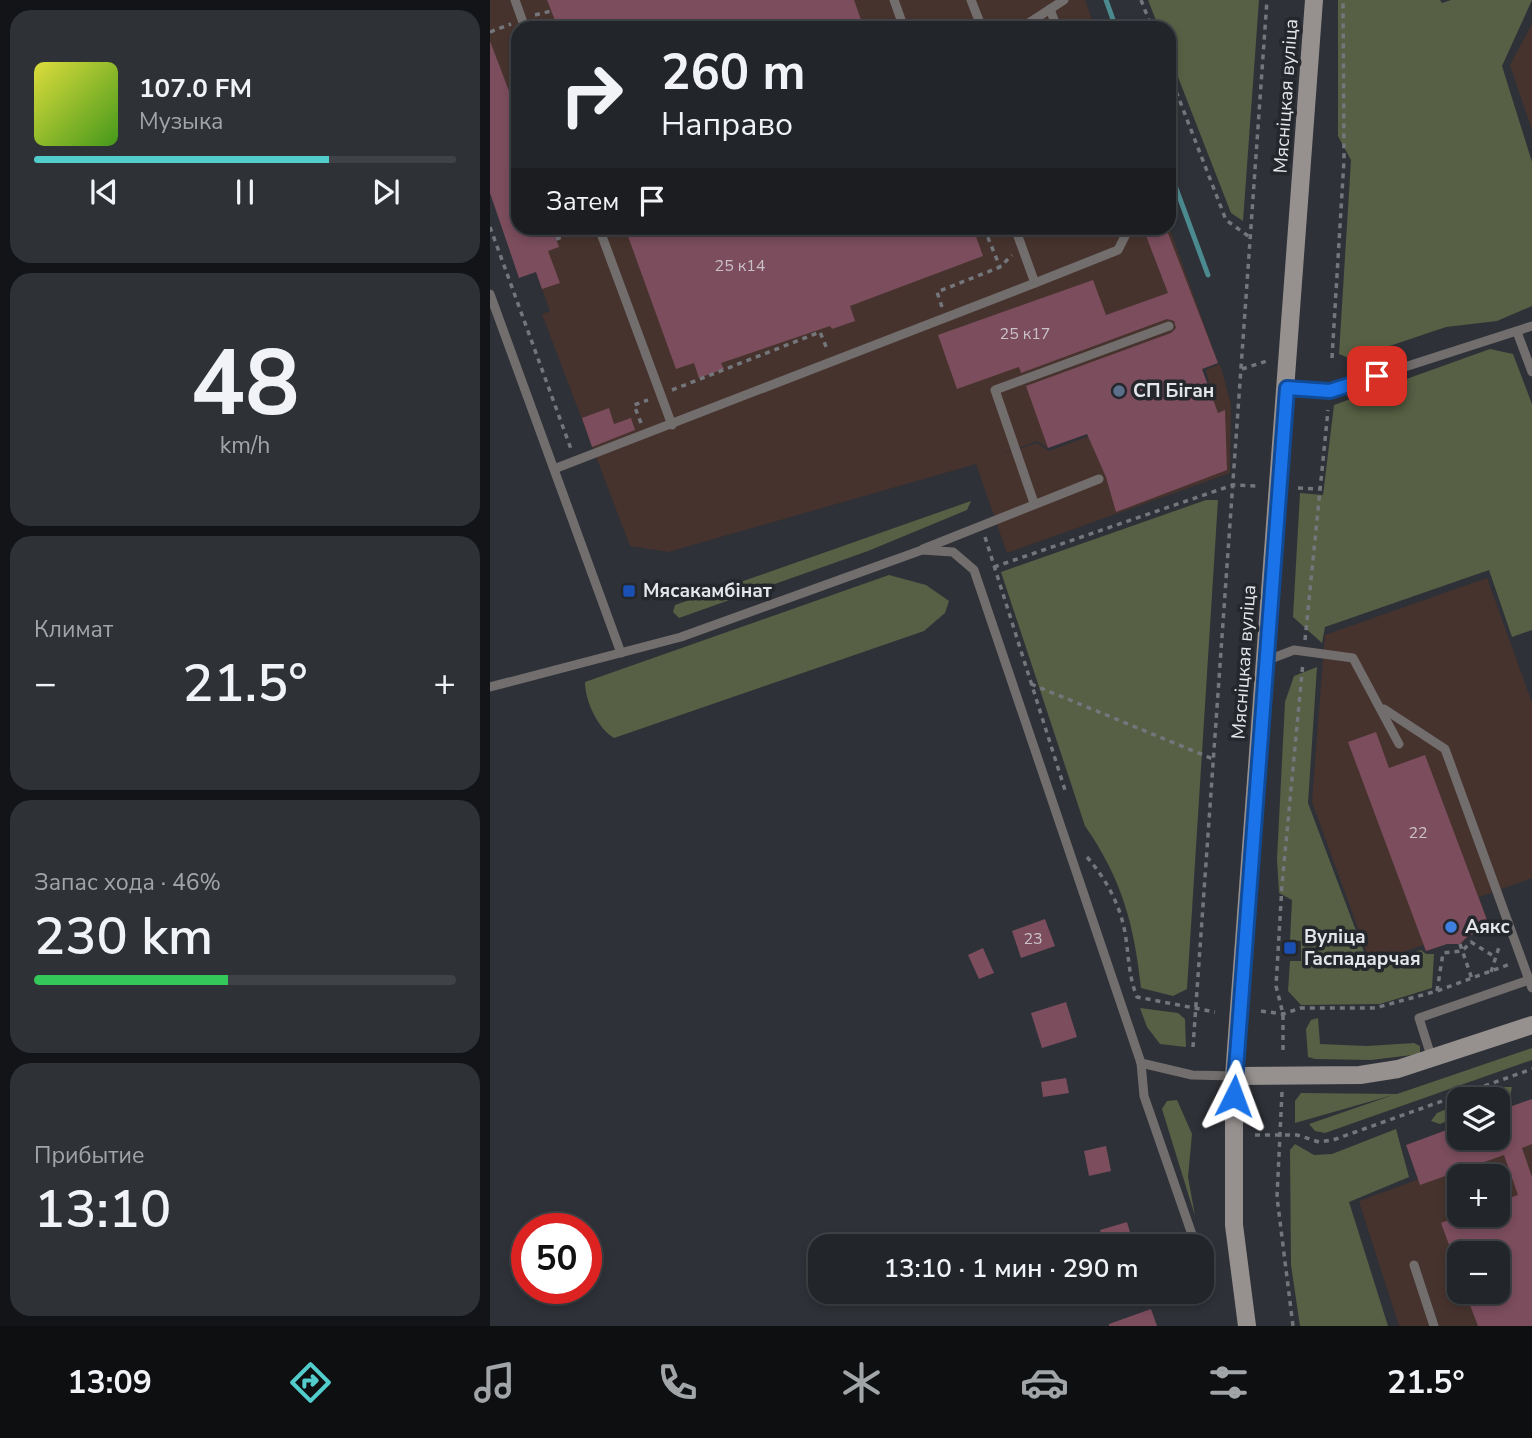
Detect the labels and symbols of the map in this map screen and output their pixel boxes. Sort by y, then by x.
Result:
street label: Мясніцкая вуліца [1268,18,1304,174]
house number: 25 к14 [715,255,766,277]
house number: 25 к17 [1000,323,1050,345]
pin [1347,346,1407,406]
place label: СП Біган [1133,378,1214,404]
marker: СП Біган [1111,383,1127,399]
place label: Мясакамбінат [643,578,772,604]
marker: Мясакамбінат [621,583,637,599]
street label: Мясніцкая вуліца [1226,584,1262,740]
house number: 22 [1408,822,1428,844]
place label: Аякс [1465,914,1510,940]
marker: Аякс [1443,919,1459,935]
place label: Вуліца Гаспадарчая [1304,924,1421,972]
house number: 23 [1023,928,1043,950]
marker: Вуліца Гаспадарчая [1282,940,1298,956]
position arrow [1197,1059,1271,1133]
speed limit sign: 50 [511,1213,602,1304]

